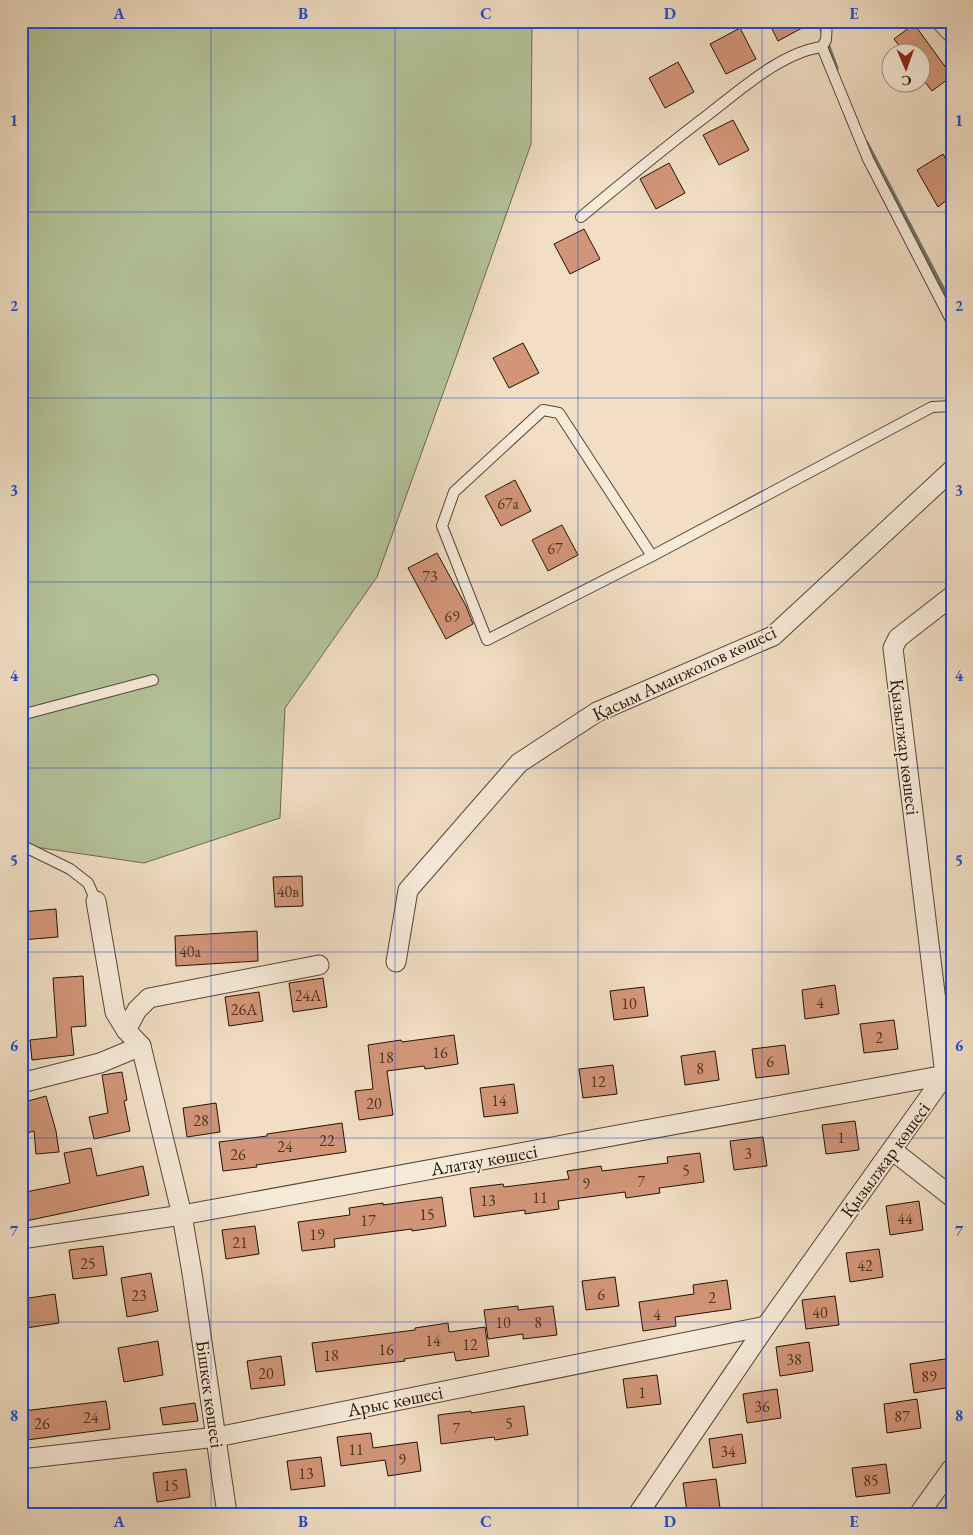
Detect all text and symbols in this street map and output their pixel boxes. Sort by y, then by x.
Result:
text: A [112,3,125,24]
text: B [298,3,308,24]
text: C [480,3,492,24]
text: D [664,3,676,24]
text: E [849,3,859,24]
north arrow [880,42,930,92]
text: С [901,72,912,90]
text: 1 [10,110,18,131]
text: 1 [955,110,963,131]
text: 2 [10,295,19,316]
text: 2 [955,295,964,316]
text: 3 [10,480,18,501]
text: 3 [955,480,963,501]
house number: 67а [497,493,519,514]
house number: 67 [547,538,563,559]
house number: 73 [422,566,438,587]
house number: 69 [444,606,460,627]
street label: Қасым Аманжолов көшесі [588,619,780,727]
text: 4 [10,665,19,686]
text: 4 [955,665,964,686]
street label: Қызылжар көшесі [884,677,926,817]
text: 5 [10,850,18,871]
text: 5 [955,850,963,871]
house number: 40в [277,881,299,902]
house number: 40а [179,941,201,962]
house number: 24А [295,985,322,1006]
house number: 4 [816,992,824,1013]
house number: 10 [621,993,637,1014]
house number: 26А [231,999,258,1020]
house number: 2 [875,1027,883,1048]
text: 6 [10,1035,19,1056]
text: 6 [955,1035,964,1056]
house number: 16 [432,1042,448,1063]
house number: 18 [378,1047,394,1068]
house number: 6 [766,1051,774,1072]
house number: 8 [696,1058,704,1079]
house number: 12 [590,1071,606,1092]
house number: 14 [491,1090,507,1111]
house number: 20 [366,1093,382,1114]
street label: Қызылжар көшесі [835,1097,936,1223]
house number: 28 [193,1110,209,1131]
house number: 1 [837,1127,845,1148]
house number: 22 [319,1130,335,1151]
house number: 24 [277,1136,293,1157]
street label: Алатау көшесі [428,1138,540,1182]
house number: 3 [744,1143,752,1164]
house number: 26 [230,1144,246,1165]
house number: 5 [682,1160,690,1181]
house number: 7 [637,1171,645,1192]
house number: 9 [582,1173,590,1194]
house number: 11 [532,1187,548,1208]
house number: 13 [480,1190,496,1211]
house number: 15 [419,1204,435,1225]
house number: 44 [897,1208,913,1229]
house number: 17 [360,1210,376,1231]
text: 7 [10,1220,19,1241]
text: 7 [955,1220,964,1241]
house number: 19 [309,1224,325,1245]
house number: 21 [232,1232,248,1253]
house number: 25 [80,1253,96,1274]
house number: 42 [857,1255,873,1276]
house number: 6 [597,1284,605,1305]
house number: 23 [131,1285,147,1306]
house number: 2 [708,1287,716,1308]
house number: 40 [812,1302,828,1323]
house number: 4 [653,1304,661,1325]
house number: 10 [495,1312,511,1333]
house number: 8 [534,1312,542,1333]
house number: 14 [425,1330,441,1351]
house number: 12 [462,1334,478,1355]
street label: Бішкек көшесі [190,1338,230,1450]
house number: 16 [378,1339,394,1360]
house number: 18 [323,1345,339,1366]
house number: 38 [786,1349,802,1370]
house number: 20 [258,1363,274,1384]
house number: 89 [921,1366,937,1387]
street label: Арыс көшесі [344,1379,445,1423]
house number: 1 [638,1382,646,1403]
house number: 36 [754,1396,770,1417]
text: 8 [10,1405,18,1426]
text: 8 [955,1405,963,1426]
house number: 87 [894,1406,910,1427]
house number: 24 [83,1407,99,1428]
house number: 26 [34,1413,50,1434]
house number: 5 [505,1413,513,1434]
house number: 7 [452,1418,460,1439]
house number: 11 [348,1439,364,1460]
house number: 34 [720,1441,736,1462]
house number: 9 [398,1449,406,1470]
house number: 13 [298,1463,314,1484]
house number: 85 [863,1470,879,1491]
house number: 15 [163,1475,179,1496]
text: A [112,1511,125,1532]
text: B [298,1511,308,1532]
text: C [480,1511,492,1532]
text: D [664,1511,676,1532]
text: E [849,1511,859,1532]

